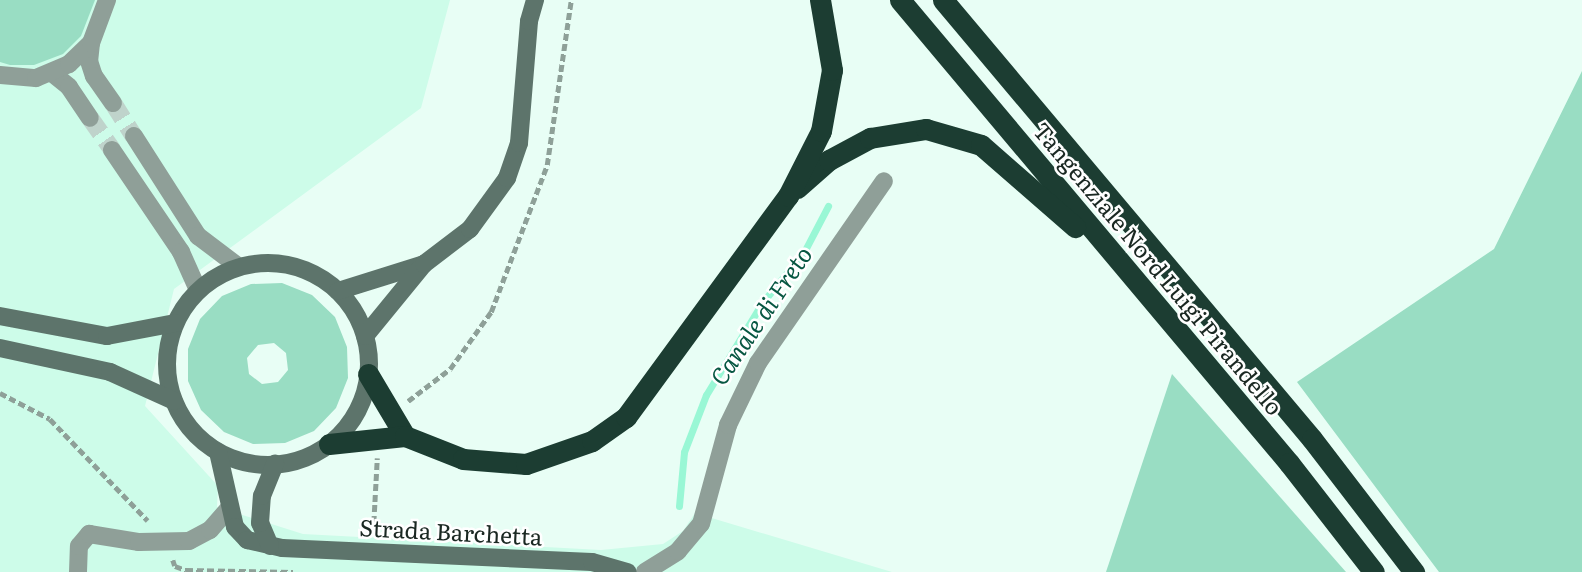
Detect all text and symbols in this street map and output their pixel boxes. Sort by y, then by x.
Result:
street label: Tangenziale Nord Luigi Pirandello [1028,116,1290,420]
water label: Canale di Freto [703,240,817,390]
street label: Strada Barchetta [359,512,543,550]

